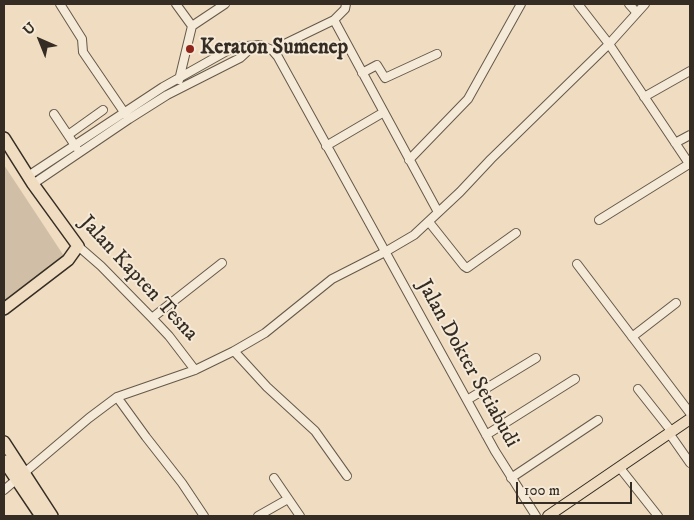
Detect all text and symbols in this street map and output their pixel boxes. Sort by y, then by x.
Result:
north arrow [15,15,65,65]
text: U [19,19,40,39]
place label: Keraton Sumenep [200,36,348,62]
marker: Keraton Sumenep [184,43,196,55]
street label: Jalan Kapten Tesna [74,211,202,347]
street label: Jalan Dokter Setiabudi [410,276,524,452]
scale bar [519,472,635,504]
text: 100 m [524,481,560,500]

